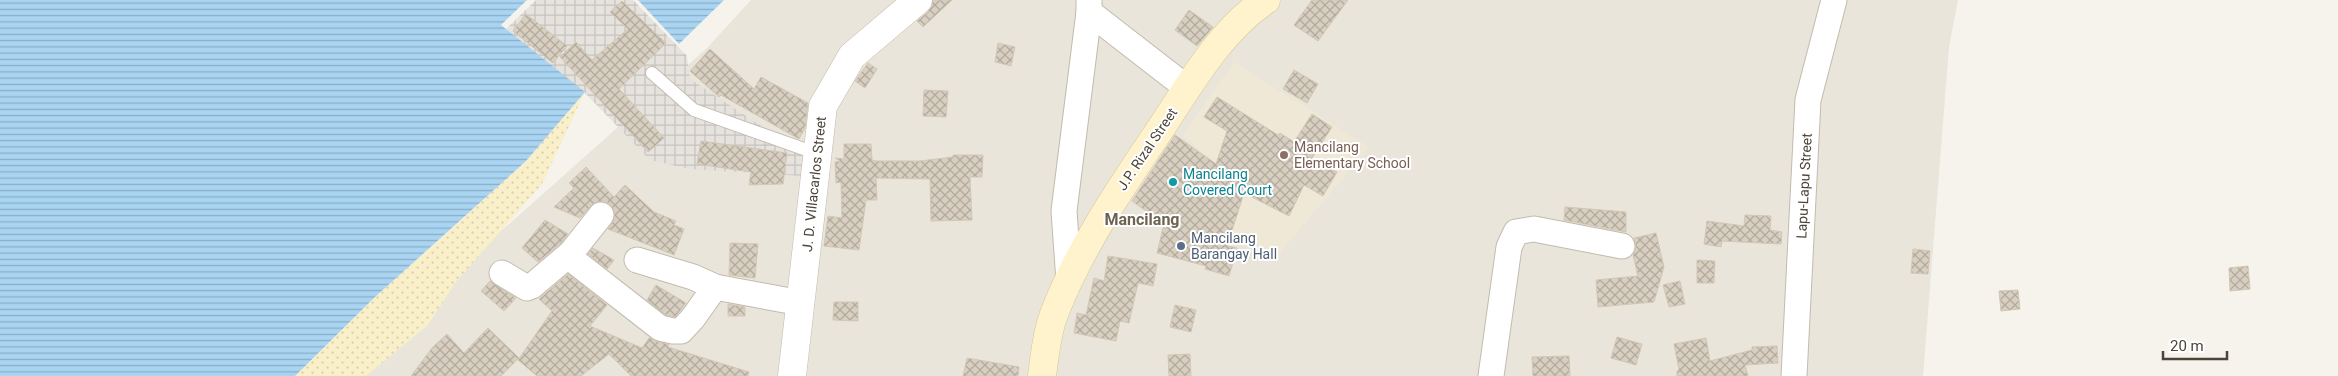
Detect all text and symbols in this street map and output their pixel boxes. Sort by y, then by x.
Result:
street label: J.P. Rizal Street [1114,105,1181,193]
street label: J. D. Villacarlos Street [799,115,829,252]
street label: Lapu-Lapu Street [1793,132,1815,239]
place label: Mancilang Elementary School [1294,139,1410,171]
marker: Mancilang Elementary School [1278,149,1290,161]
place label: Mancilang Covered Court [1183,166,1272,198]
marker: Mancilang Covered Court [1167,176,1179,188]
district label: Mancilang [1104,210,1180,229]
place label: Mancilang Barangay Hall [1191,230,1277,262]
marker: Mancilang Barangay Hall [1175,240,1187,252]
scale bar [2163,328,2227,360]
text: 20 m [2170,337,2204,355]

